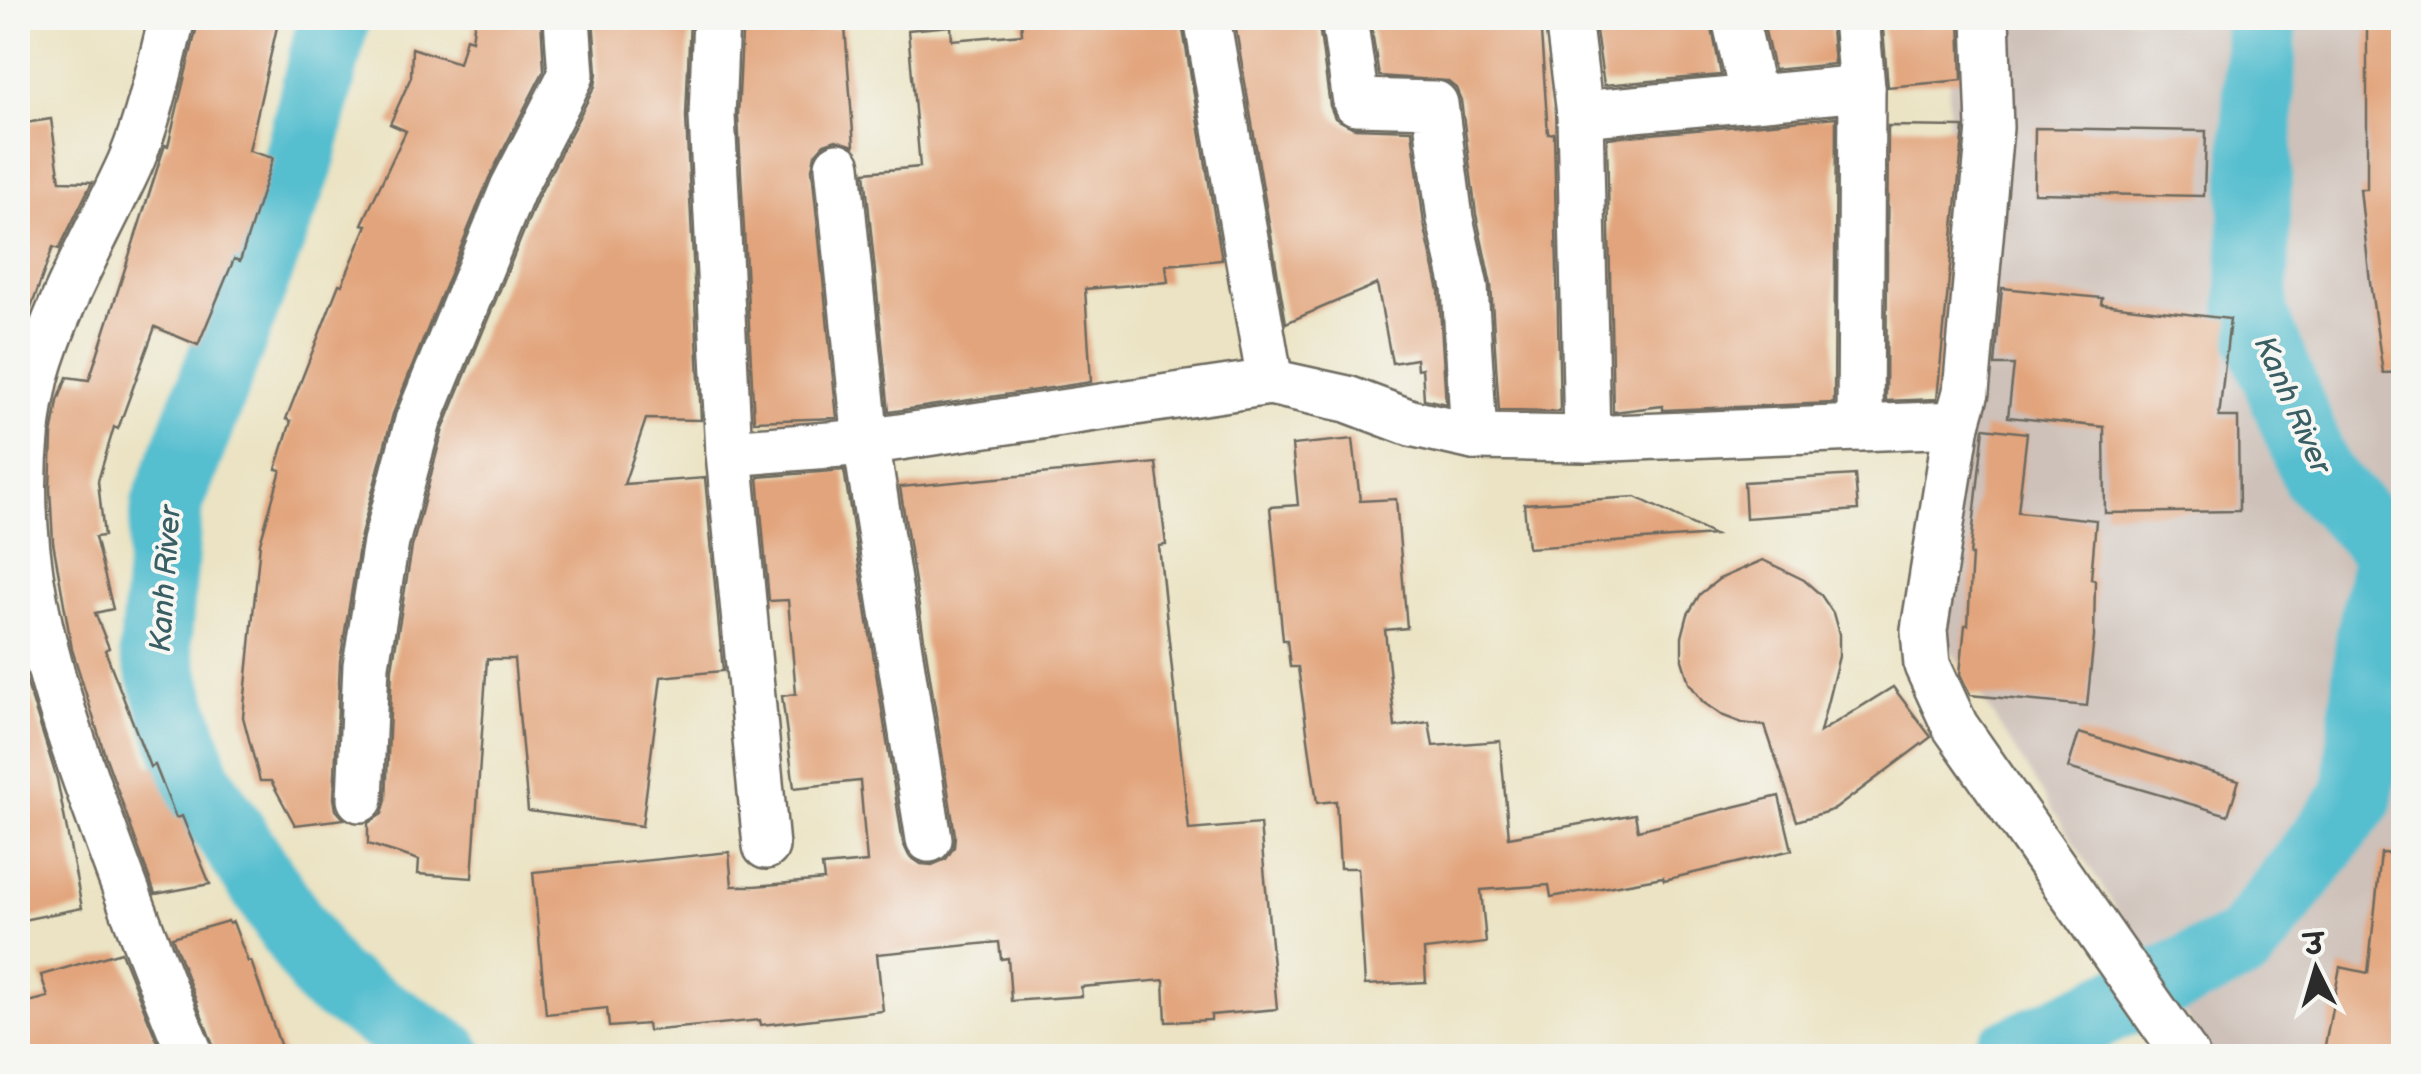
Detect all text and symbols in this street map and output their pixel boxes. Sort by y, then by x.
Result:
water label: Kanh River [2246,331,2339,481]
water label: Kanh River [143,502,189,653]
north arrow [2266,919,2366,1019]
text: उ [2300,928,2327,963]

